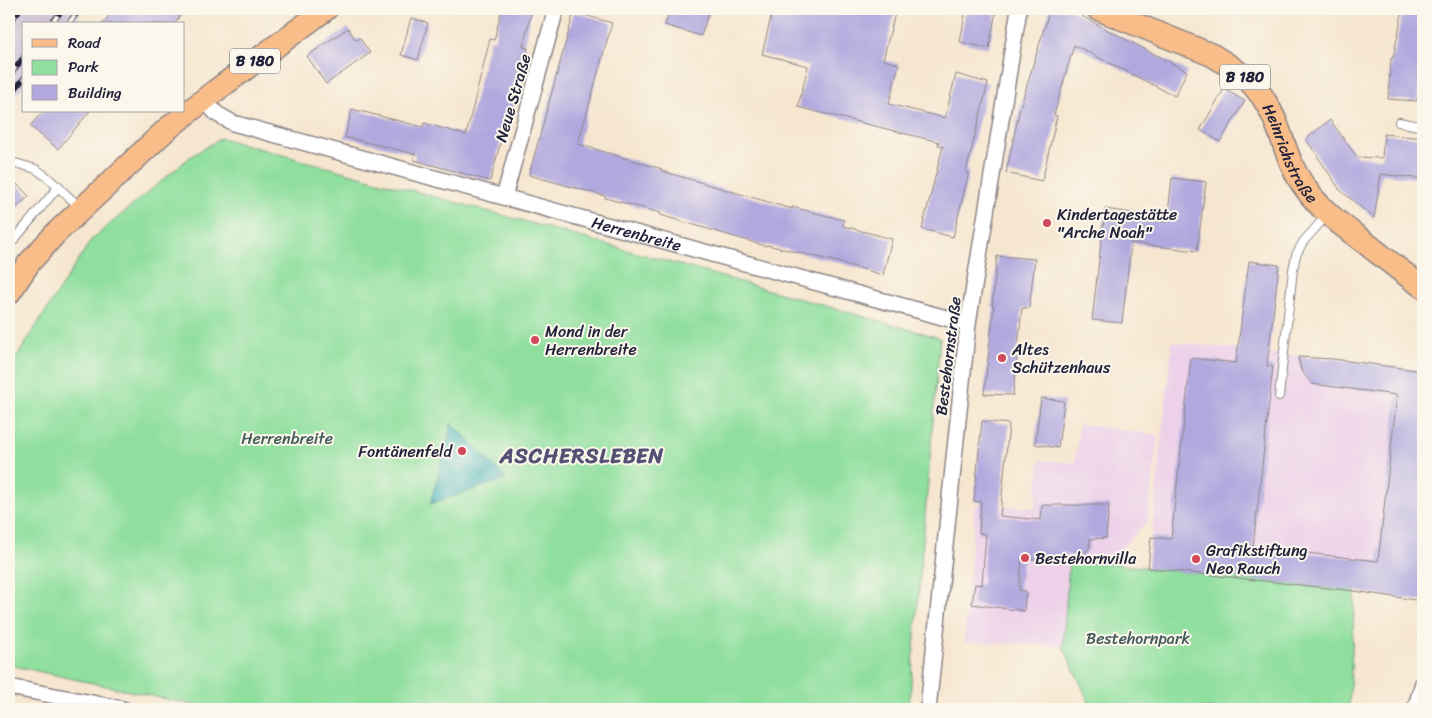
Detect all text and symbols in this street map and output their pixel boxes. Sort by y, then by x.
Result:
legend [22,22,185,112]
text: Road [68,30,101,56]
road number: B 180 [230,48,280,74]
street label: Neue Straße [487,50,539,146]
text: Park [68,54,99,80]
road number: B 180 [1220,64,1270,90]
text: Building [68,80,122,106]
street label: Heinrichstraße [1255,98,1326,210]
place label: Kindertagestätte "Arche Noah" [1057,200,1177,247]
street label: Herrenbreite [589,207,685,259]
marker: Kindertagestätte "Arche Noah" [1041,217,1053,229]
street label: Bestehornstraße [926,295,970,417]
place label: Mond in der Herrenbreite [545,317,637,364]
marker: Mond in der Herrenbreite [529,334,541,346]
place label: Altes Schützenhaus [1011,335,1111,382]
marker: Altes Schützenhaus [996,352,1008,364]
park label: Herrenbreite [241,424,333,453]
place label: Fontänenfeld [358,437,454,466]
district label: ASCHERSLEBEN [499,437,664,475]
marker: Fontänenfeld [456,445,468,457]
place label: Grafikstiftung Neo Rauch [1206,536,1308,583]
place label: Bestehornvilla [1035,544,1137,573]
marker: Bestehornvilla [1019,552,1031,564]
marker: Grafikstiftung Neo Rauch [1190,553,1202,565]
park label: Bestehornpark [1086,624,1190,653]

